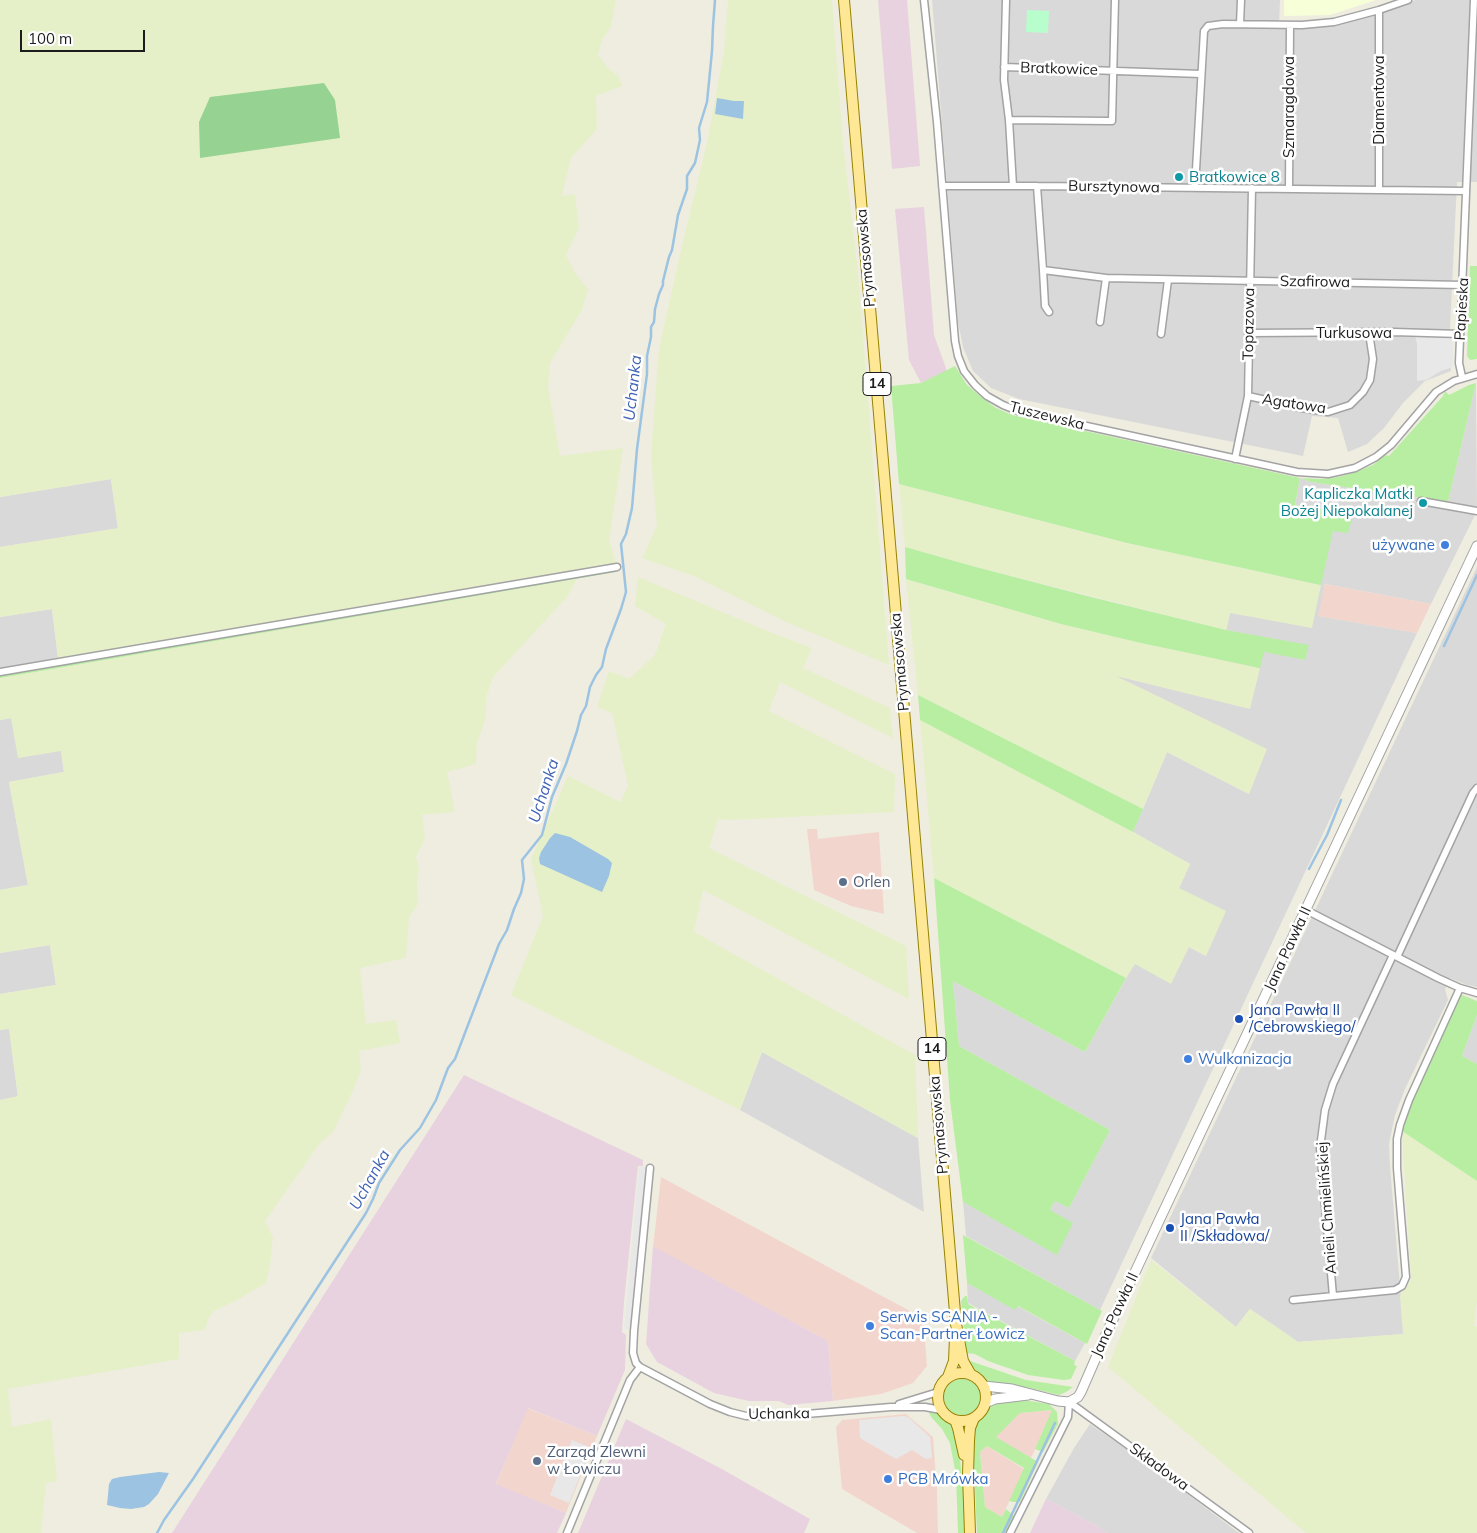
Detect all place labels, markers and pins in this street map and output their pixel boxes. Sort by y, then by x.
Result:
place label: Bratkowice 8 [1189,168,1280,186]
marker: Bratkowice 8 [1173,171,1185,183]
place label: Kapliczka Matki Bożej Niepokalanej [1281,485,1413,520]
marker: Kapliczka Matki Bożej Niepokalanej [1417,497,1429,509]
place label: używane [1372,536,1435,554]
marker: używane [1439,539,1451,551]
place label: Orlen [853,873,891,891]
marker: Orlen [837,876,849,888]
place label: Jana Pawła II /Cebrowskiego/ [1249,1001,1356,1036]
marker: Jana Pawła II /Cebrowskiego/ [1233,1013,1245,1025]
place label: Wulkanizacja [1198,1050,1292,1068]
marker: Wulkanizacja [1182,1053,1194,1065]
place label: Jana Pawła II /Składowa/ [1180,1210,1269,1245]
marker: Jana Pawła II /Składowa/ [1164,1222,1176,1234]
place label: Serwis SCANIA - Scan-Partner Łowicz [880,1308,1025,1343]
marker: Serwis SCANIA - Scan-Partner Łowicz [864,1320,876,1332]
place label: Zarząd Zlewni w Łowiczu [547,1443,646,1478]
marker: Zarząd Zlewni w Łowiczu [531,1455,543,1467]
place label: PCB Mrówka [898,1470,988,1488]
marker: PCB Mrówka [882,1473,894,1485]

